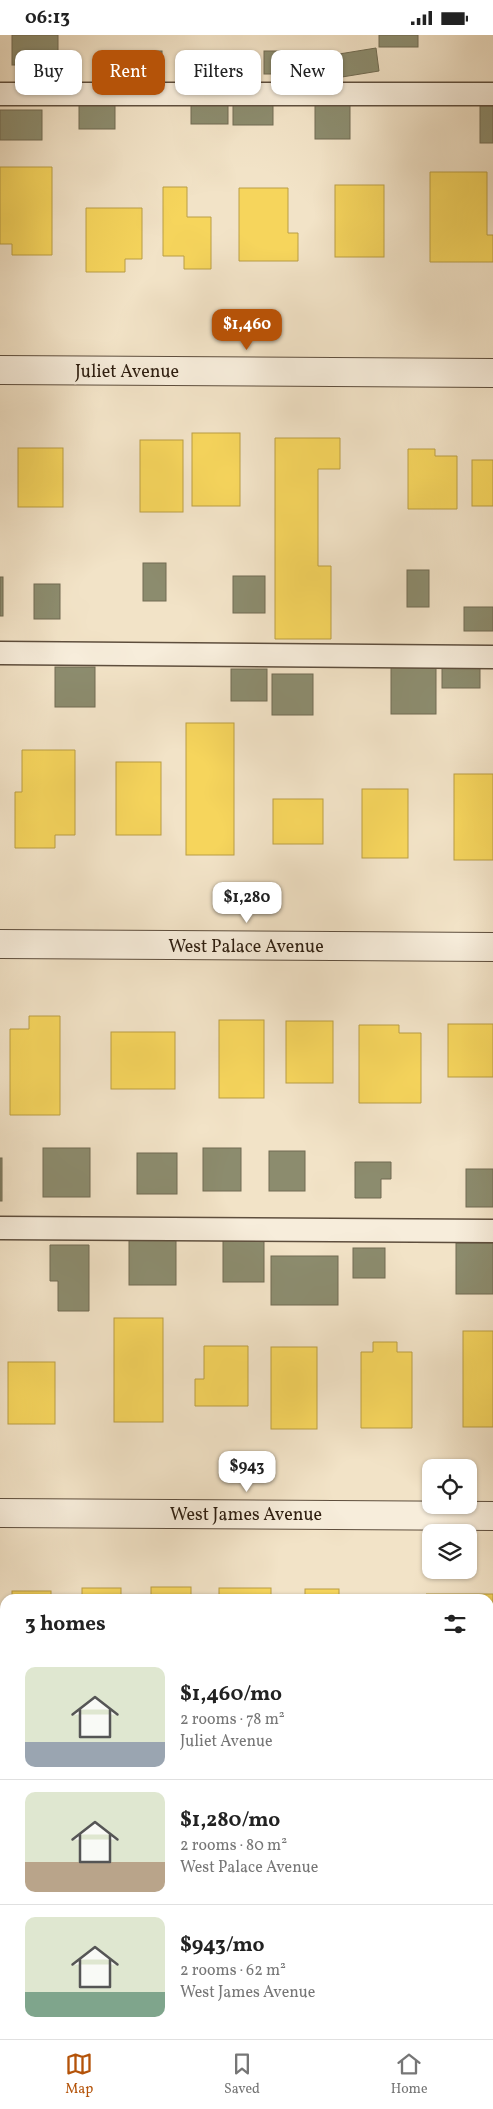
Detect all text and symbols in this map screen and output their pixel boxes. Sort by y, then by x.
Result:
text: 06:13 [25,5,70,31]
chip: Buy [15,50,82,95]
chip: Rent [92,50,165,95]
chip: Filters [175,50,261,95]
chip: New [271,50,343,95]
pin: $1,460 [206,309,288,351]
text: $1,460 [223,314,271,336]
street label: Juliet Avenue [75,360,179,385]
pin: $1,280 [206,881,288,924]
text: $1,280 [224,887,270,909]
street label: West Palace Avenue [168,935,324,960]
pin: $943 [217,1451,277,1493]
text: $943 [230,1456,264,1478]
map controls [422,1459,477,1579]
button: locate [422,1459,477,1514]
street label: West James Avenue [170,1503,322,1528]
button: layers [422,1524,477,1579]
text: 3 homes [25,1610,106,1639]
icon: filters [441,1610,469,1638]
text: $1,460/mo [180,1680,282,1709]
icon: home [65,1687,125,1747]
text: 2 rooms · 78 m² [180,1709,285,1731]
text: Juliet Avenue [180,1731,273,1753]
text: $1,280/mo [180,1806,280,1835]
icon: home [65,1812,125,1872]
text: 2 rooms · 80 m² [180,1835,287,1857]
text: West Palace Avenue [180,1857,318,1879]
text: $943/mo [180,1931,264,1960]
icon: home [65,1937,125,1997]
text: 2 rooms · 62 m² [180,1960,286,1982]
text: West James Avenue [180,1982,315,2004]
tab: Map [65,2050,93,2099]
tab: Saved [224,2050,260,2099]
tab: Home [391,2050,428,2099]

